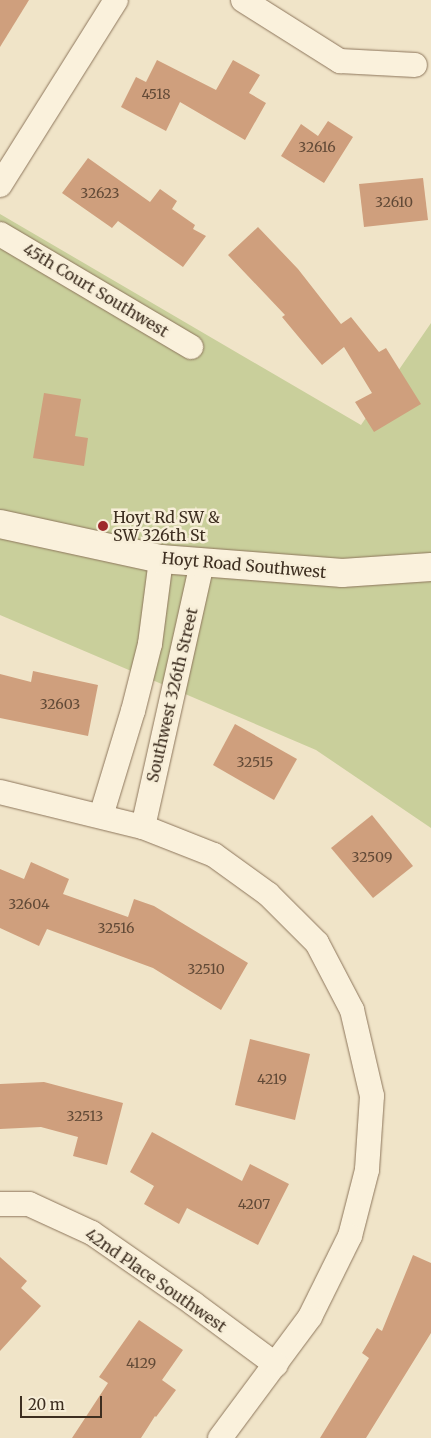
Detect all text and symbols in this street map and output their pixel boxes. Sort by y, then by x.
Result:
house number: 4518 [141,86,171,102]
house number: 32616 [298,139,336,155]
house number: 32623 [80,185,120,201]
house number: 32610 [375,194,413,210]
street label: 45th Court Southwest [20,239,172,341]
place label: Hoyt Rd SW & SW 326th St [113,507,220,545]
marker: Hoyt Rd SW & SW 326th St [97,520,109,532]
street label: Hoyt Road Southwest [161,548,327,582]
street label: Southwest 326th Street [143,606,201,784]
house number: 32603 [40,696,80,712]
house number: 32515 [237,754,273,770]
house number: 32509 [352,849,392,865]
house number: 32604 [8,896,50,912]
house number: 32516 [97,920,135,936]
house number: 32510 [187,961,225,977]
house number: 4219 [257,1071,287,1087]
house number: 32513 [67,1108,103,1124]
house number: 4207 [238,1196,270,1212]
street label: 42nd Place Southwest [82,1224,230,1336]
house number: 4129 [126,1355,156,1371]
scale bar [22,1386,105,1418]
text: 20 m [28,1395,65,1414]

